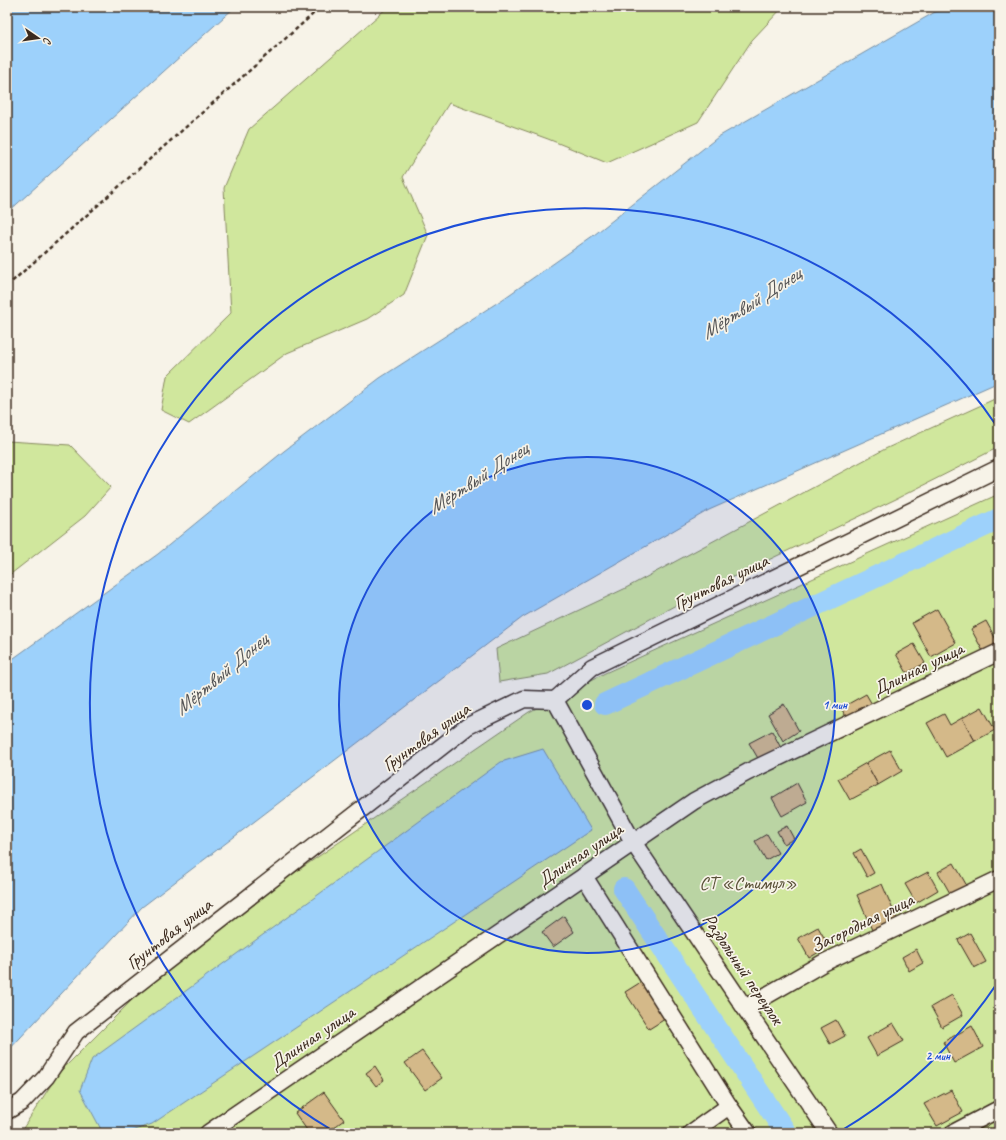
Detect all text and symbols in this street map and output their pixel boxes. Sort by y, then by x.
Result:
north arrow [18,18,58,58]
text: С [40,36,55,46]
water label: Мёртвый Донец [696,260,808,345]
water label: Мёртвый Донец [423,435,535,520]
street label: Грунтовая улица [670,548,774,615]
water label: Мёртвый Донец [169,626,275,720]
street label: Длинная улица [869,636,969,701]
street label: Грунтовая улица [377,696,476,777]
text: 1 мин [823,697,848,713]
centre of rings [580,698,594,712]
street label: Длинная улица [533,816,629,892]
park label: СТ «Стимул» [699,871,797,895]
street label: Загородная улица [806,887,919,958]
street label: Грунтовая улица [121,892,218,975]
street label: Раздольный переулок [697,909,790,1031]
street label: Длинная улица [265,999,361,1075]
text: 2 мин [926,1048,951,1064]

